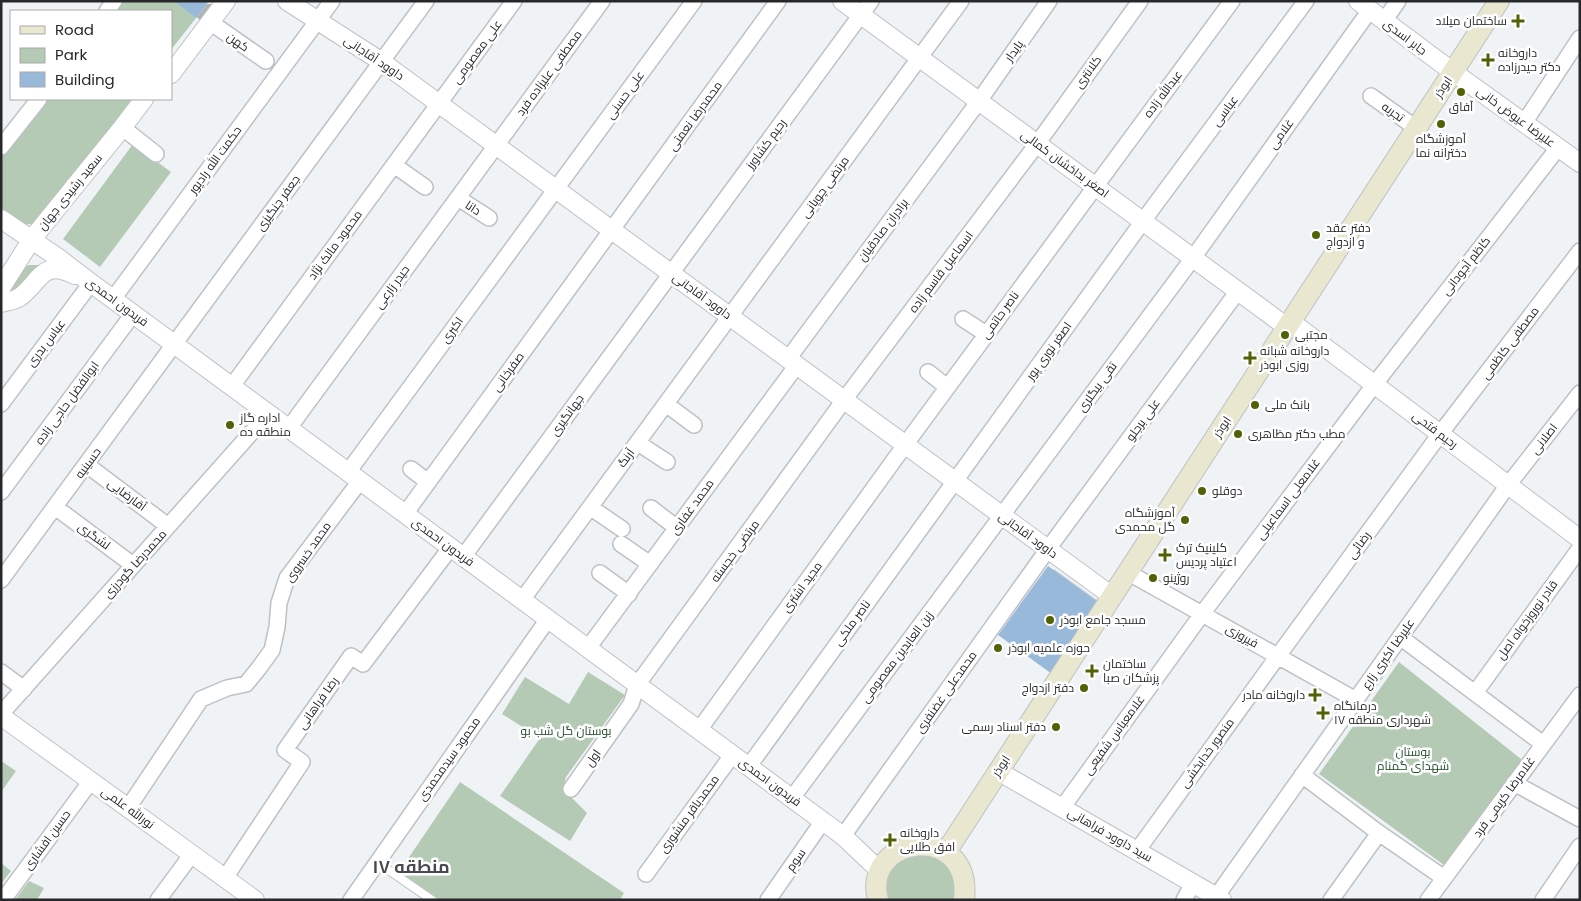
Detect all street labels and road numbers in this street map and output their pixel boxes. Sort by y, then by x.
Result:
street label: جابر اسدی [1380,15,1431,59]
street label: علی معصومی [448,16,506,87]
street label: مصطفی علیزاده فرد [512,26,586,119]
street label: کهن [224,28,253,55]
street label: داوود آقاجانی [341,31,408,84]
street label: پایدار [1000,36,1028,66]
street label: کلانتری [1070,52,1105,92]
street label: عبدالله زاده [1139,66,1186,121]
street label: علی حسنی [601,67,648,122]
street label: ابوذر [1429,73,1456,102]
street label: محمدرضا نعمتی [664,77,726,154]
street label: علیرضا عیوض خانی [1473,82,1559,151]
street label: عباسی [1207,92,1242,130]
street label: تجربه [1379,98,1409,126]
street label: رحیم کشاورز [741,115,790,173]
street label: غلامی [1264,115,1297,152]
street label: حکمت الله رادپور [184,122,246,199]
street label: اصغر بداخشان کمالی [1018,126,1113,201]
street label: سعید رشیدی جهان [33,150,106,233]
street label: مرتضی چوپانی [796,152,854,222]
street label: جعفر چنگیزی [252,171,304,235]
street label: برادران صادقیان [853,195,912,265]
street label: دانا [462,196,485,219]
street label: محمود مالک نژاد [304,206,366,283]
street label: اسماعیل قاسم زاده [904,227,977,316]
street label: کاظم آجودانی [1437,233,1494,299]
street label: حیدر زارعی [370,261,413,312]
street label: داوود آقاجانی [669,268,735,323]
street label: فریدون احمدی [83,273,152,330]
street label: ناصر حاتمی [977,287,1023,342]
street label: مصطفی کاظمی [1477,303,1543,383]
street label: اکبری [436,313,467,346]
street label: عباس بدری [22,315,69,370]
street label: اصغر نوری پور [1021,318,1076,385]
street label: صفرخانی [487,348,528,395]
street label: ابوالفضل حاجی زاده [31,358,103,448]
street label: تقی بیگلری [1073,358,1121,415]
street label: جهانگیری [546,390,587,439]
street label: علی برجلو [1121,395,1164,444]
street label: رحیم فتحی [1409,407,1462,452]
street label: ابوذر [1208,413,1235,442]
street label: اصلانی [1526,420,1561,458]
street label: حسینیه [71,444,105,482]
street label: آرنگ [613,444,639,471]
street label: غلامعلی اسماعیلی [1251,455,1324,543]
street label: آقارضایی [104,474,151,515]
street label: محمد غفاری [666,475,718,538]
street label: داوود آقاجانی [995,507,1061,562]
street label: فریدون احمدی [409,513,478,570]
street label: مرتضی خجسته [706,516,763,585]
street label: لشگری [75,518,114,553]
street label: محمد خسروی [280,518,335,585]
street label: محمدرضا گودرزی [99,526,170,602]
street label: رضائی [1343,527,1374,562]
street label: مجید اشتری [777,558,826,616]
street label: قادر نوروزخواه اصل [1492,576,1561,663]
street label: ناصر ملکی [829,596,874,649]
street label: زین العابدین معصومی [856,607,937,706]
street label: علیرضا اکبری زارع [1357,615,1418,692]
street label: فیروزی [1223,620,1262,651]
street label: محمدعلی غضنفری [911,647,980,736]
street label: رضا فراهانی [293,673,342,732]
street label: غلامعباس شفیعی [1079,691,1148,778]
street label: محمود سیدمحمدی [413,713,484,804]
street label: منصور خدابخشی [1175,714,1238,791]
street label: اول [581,746,605,770]
street label: ابوذر [987,752,1014,781]
street label: فریدون احمدی [736,753,805,810]
street label: غلامرضا کریمی فرد [1469,753,1539,841]
street label: محمدباقر منشوری [654,771,723,856]
street label: نورالله علمی [98,783,158,833]
street label: سید داوود فراهانی [1065,803,1156,866]
street label: حسین افشاری [19,806,74,873]
street label: سوم [782,845,810,875]

